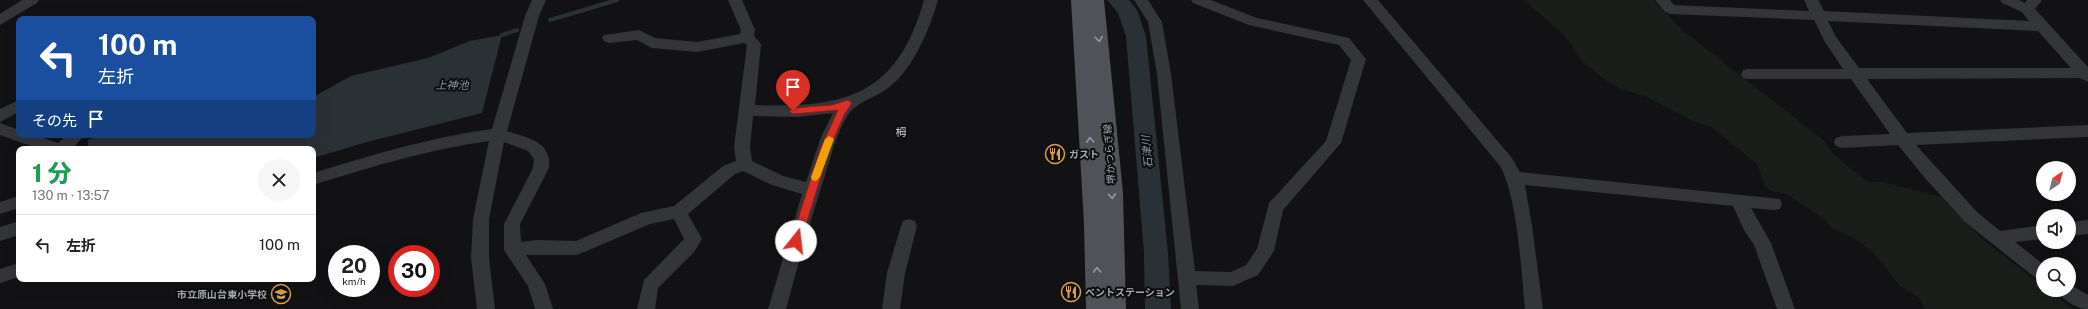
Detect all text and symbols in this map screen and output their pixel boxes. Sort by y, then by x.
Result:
text: 100 m [98,28,177,61]
icon: left [32,32,84,84]
one-way arrow [1095,36,1104,42]
text: 左折 [98,66,134,87]
pin [776,70,810,111]
icon: arrive [782,76,804,98]
water label: 上神池 [436,79,469,91]
icon: arrive [85,108,107,130]
text: その先 [32,112,77,129]
street label: 堺かつらぎ線 [1101,124,1117,184]
district label: 栂 [896,126,907,138]
water label: 石津川 [1139,134,1154,169]
one-way arrow [1086,137,1095,143]
restaurant icon: ガスト [1044,143,1066,165]
place label: ガスト [1069,148,1099,160]
text: 1 分 [32,159,72,187]
button: close [258,159,300,201]
north arrow [2036,161,2076,201]
map controls [2036,161,2076,297]
text: 130 m · 13:57 [32,188,110,203]
one-way arrow [1108,193,1117,199]
button: sound [2036,209,2076,249]
position arrow [775,220,817,262]
icon: left [32,234,54,256]
text: 100 m [259,236,300,253]
text: 左折 [66,237,96,254]
speed limit sign: 30 [388,245,440,297]
text: 20 [341,254,367,278]
button: search [2036,257,2076,297]
one-way arrow [1093,267,1101,273]
text: km/h [342,275,366,287]
restaurant icon: ベントステーション [1060,281,1082,303]
school or university icon: 市立原山台東小学校 [270,283,292,305]
place label: ベントステーション [1085,286,1175,298]
place label: 市立原山台東小学校 [177,288,267,300]

